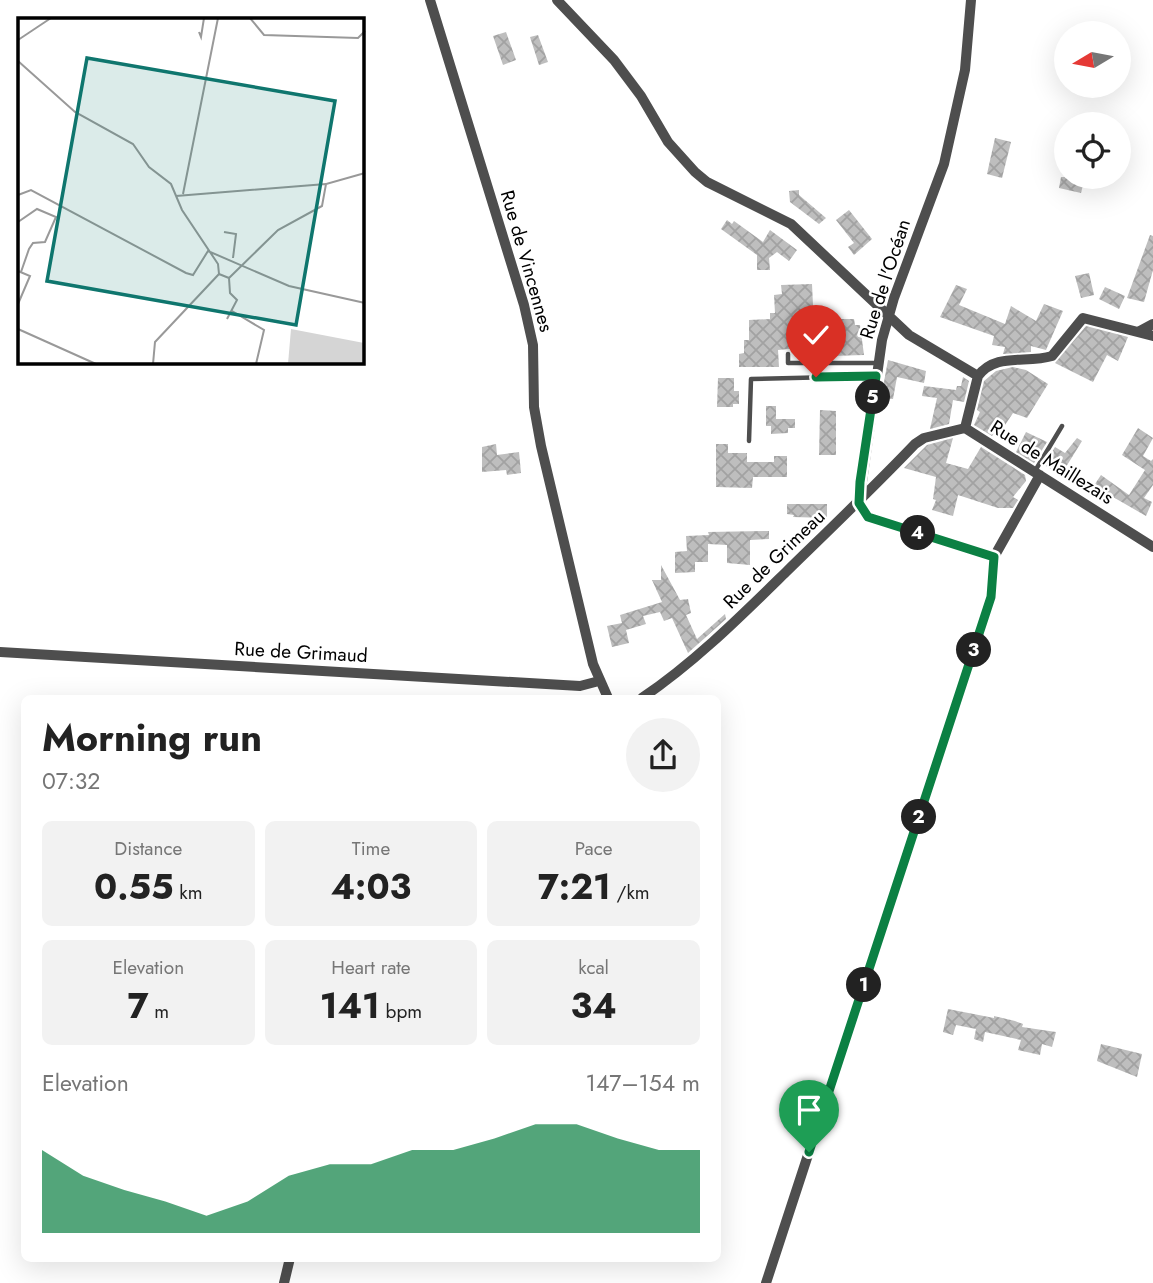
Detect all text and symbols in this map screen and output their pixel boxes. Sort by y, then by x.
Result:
inset map [18,18,364,364]
north arrow [1054,21,1130,98]
map controls [1054,21,1131,189]
button: locate [1054,112,1131,189]
street label: Rue de Vincennes [494,187,560,335]
street label: Rue de l'Océan [853,216,917,342]
pin [786,305,846,377]
icon: check [797,316,835,354]
pin: 5 [856,380,890,414]
text: 5 [866,383,879,410]
street label: Rue de Maillezais [985,413,1119,511]
street label: Rue de Grimeau [717,503,831,615]
pin: 4 [900,516,936,550]
text: 4 [911,519,924,546]
pin: 3 [956,632,992,668]
street label: Rue de Grimaud [234,635,368,669]
text: 3 [968,636,979,663]
text: Morning run [42,710,262,765]
button: share [626,718,700,792]
text: 07:32 [42,764,100,798]
pin: 2 [902,800,936,834]
text: 2 [912,803,925,830]
text: Distance [114,835,182,862]
text: Time [352,835,390,862]
text: Pace [575,835,613,862]
text: 0.55 [94,862,174,912]
text: 4:03 [331,862,411,912]
text: 7:21 [538,862,611,912]
text: km [174,879,203,906]
text: /km [611,879,650,906]
text: Elevation [112,954,184,981]
text: Heart rate [331,954,411,981]
text: kcal [578,954,609,981]
pin: 1 [846,968,882,1002]
text: 1 [859,971,868,998]
text: 7 [128,981,149,1031]
text: 141 [320,981,380,1031]
text: 34 [571,981,617,1031]
text: m [149,998,169,1025]
text: bpm [380,998,422,1025]
text: Elevation [42,1066,129,1100]
text: 147–154 m [586,1066,700,1100]
pin [779,1080,839,1152]
icon: arrive [790,1091,828,1129]

